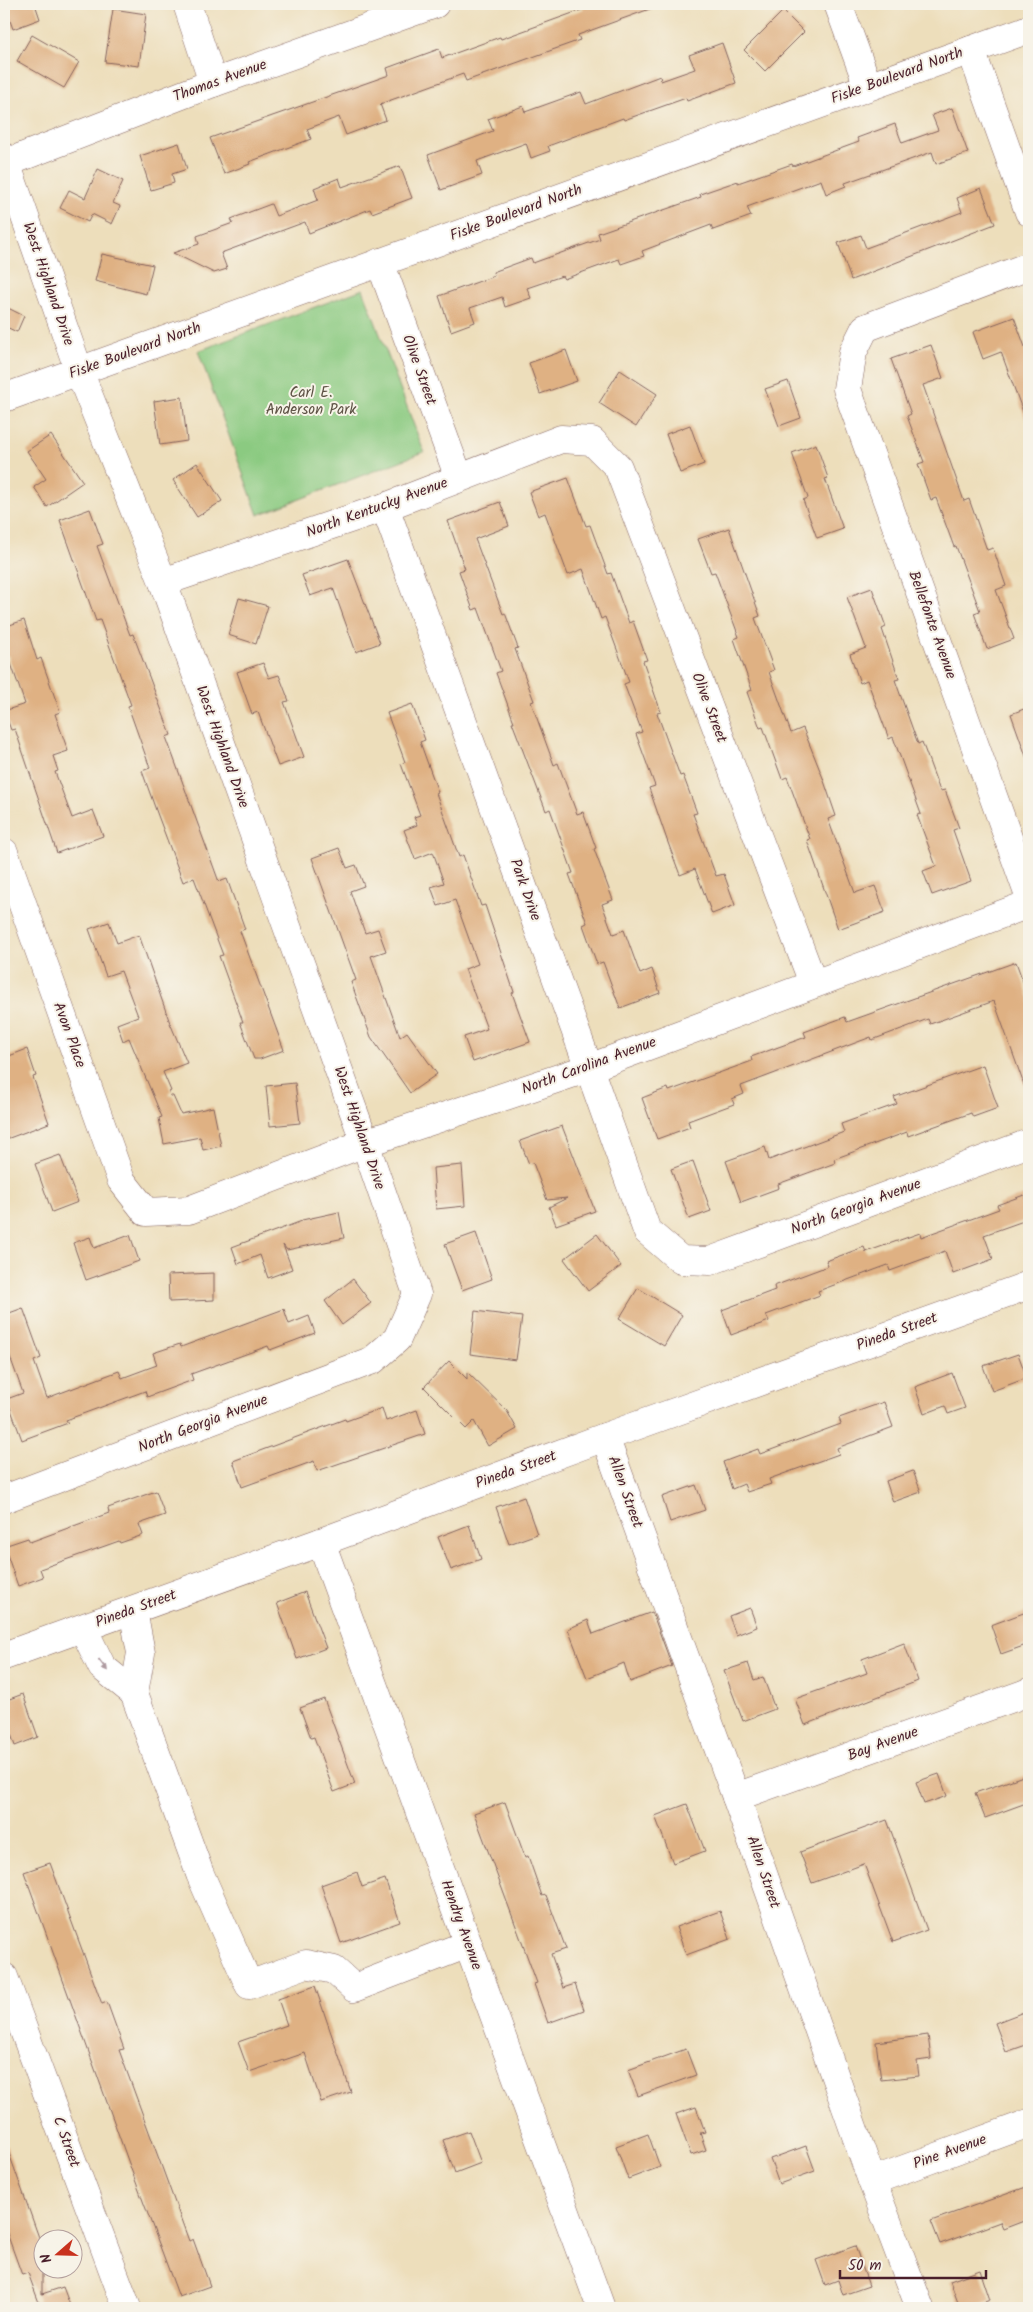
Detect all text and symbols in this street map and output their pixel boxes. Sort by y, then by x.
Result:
street label: Fiske Boulevard North [827,41,967,111]
street label: Thomas Avenue [170,53,271,109]
street label: Fiske Boulevard North [446,178,586,248]
street label: West Highland Drive [16,219,80,349]
street label: Fiske Boulevard North [65,316,205,386]
street label: Olive Street [395,331,443,409]
park label: Carl E. Anderson Park [266,381,357,422]
street label: North Kentucky Avenue [303,471,451,545]
street label: Bellefonte Avenue [901,568,963,683]
street label: Olive Street [685,669,733,747]
street label: West Highland Drive [189,682,255,812]
street label: Park Drive [503,856,547,925]
street label: Avon Place [46,999,92,1072]
street label: North Carolina Avenue [518,1030,660,1102]
street label: West Highland Drive [327,1063,391,1193]
street label: North Georgia Avenue [787,1172,925,1242]
street label: Pineda Street [853,1306,941,1358]
street label: North Georgia Avenue [135,1388,272,1460]
street label: Pineda Street [472,1444,560,1496]
street label: Allen Street [601,1453,649,1532]
street label: Pineda Street [92,1583,180,1635]
one-way arrow [98,1659,108,1672]
street label: Bay Avenue [844,1720,922,1768]
street label: Allen Street [739,1833,787,1912]
street label: Hendry Avenue [434,1877,489,1974]
street label: C Street [46,2113,86,2171]
street label: Pine Avenue [910,2128,990,2176]
north arrow [32,2230,82,2280]
scale bar [840,2247,987,2279]
text: N [35,2250,59,2266]
text: 50 m [848,2254,882,2278]

